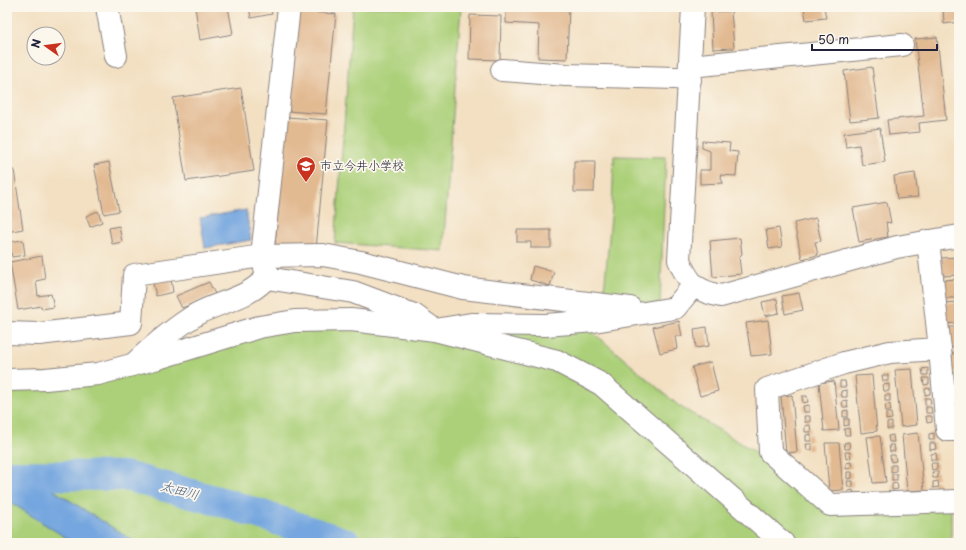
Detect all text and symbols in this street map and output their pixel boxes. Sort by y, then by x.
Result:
north arrow [26,26,66,66]
scale bar [812,26,937,52]
text: 50 m [818,30,849,48]
text: N [27,37,45,50]
school or university icon: 市立今井小学校 [295,155,317,183]
place label: 市立今井小学校 [320,156,404,174]
water label: 太田川 [159,475,201,504]

